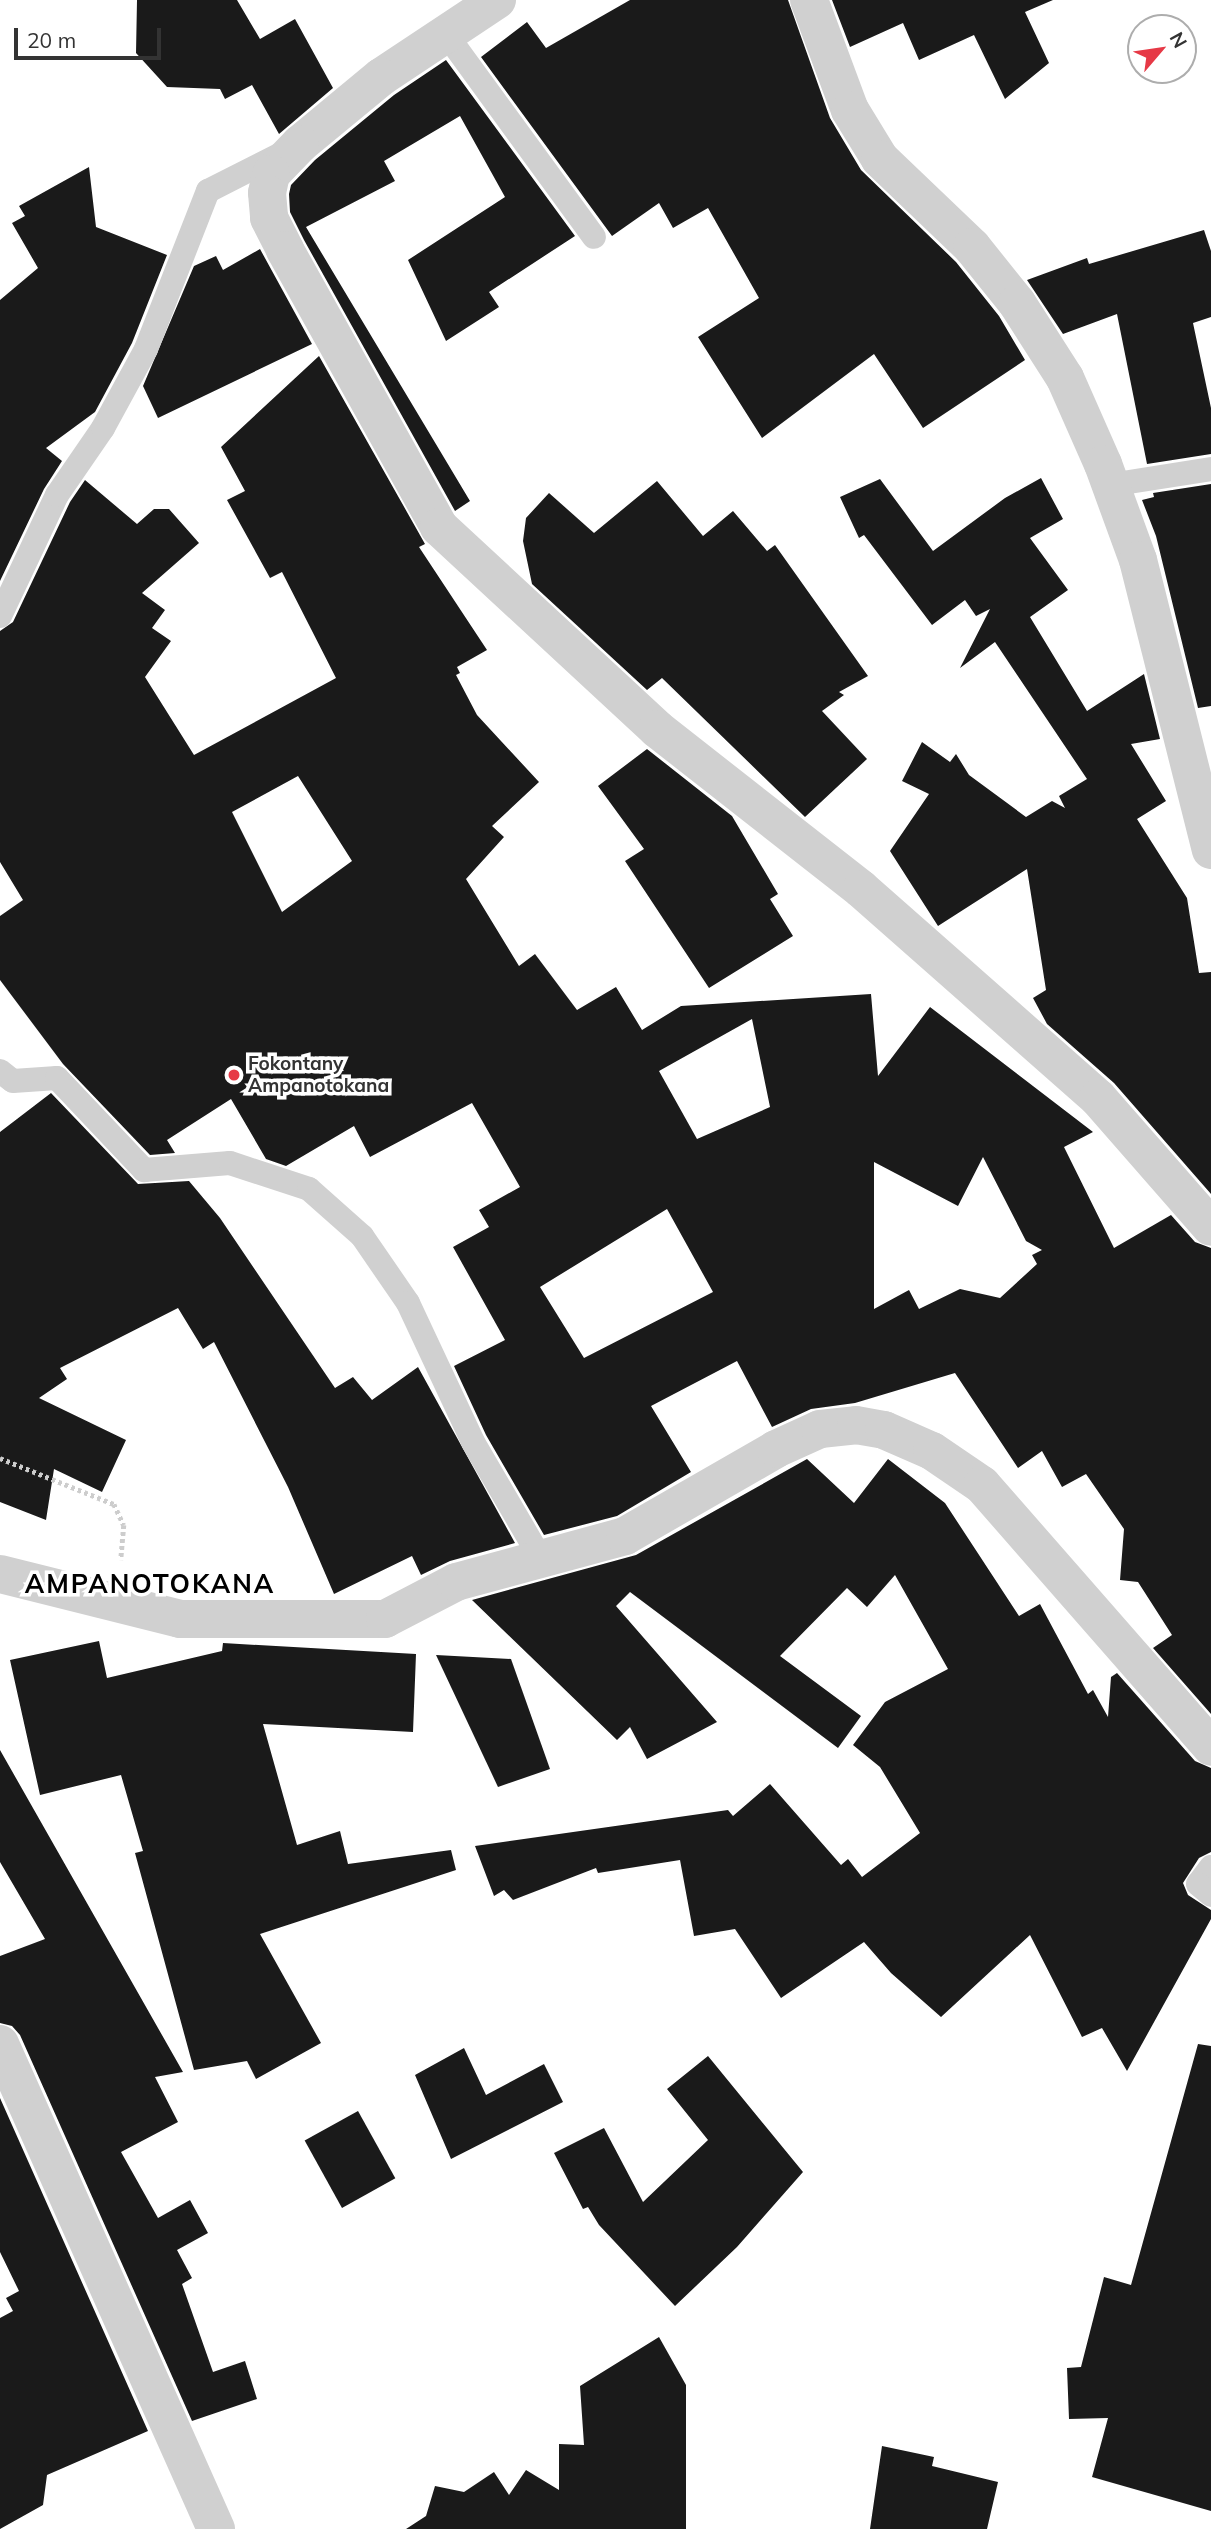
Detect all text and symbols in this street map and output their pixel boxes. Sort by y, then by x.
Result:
scale bar [18,14,164,58]
north arrow [1127,14,1197,84]
text: 20 m [27,27,76,53]
text: N [1165,28,1193,52]
place label: Fokontany Ampanotokana [248,1053,389,1097]
marker: Fokontany Ampanotokana [226,1067,242,1083]
district label: AMPANOTOKANA [26,1568,274,1600]

